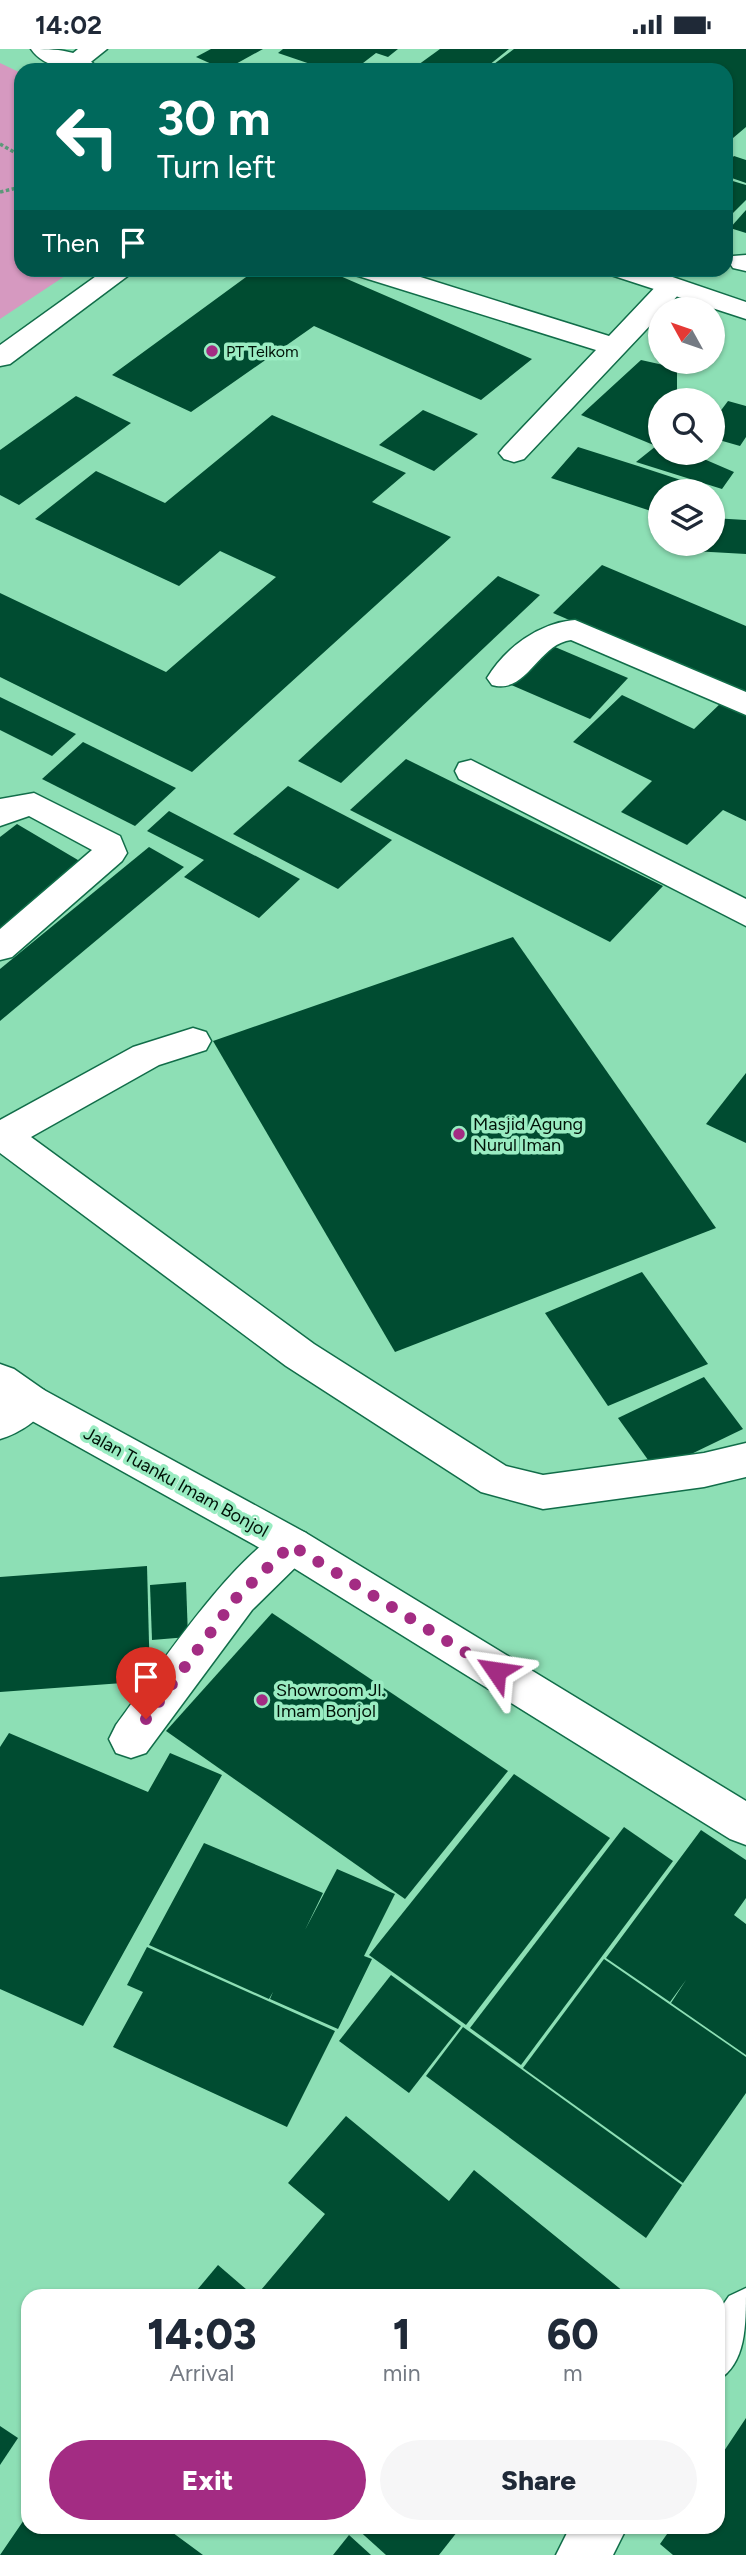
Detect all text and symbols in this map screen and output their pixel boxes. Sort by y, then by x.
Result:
text: 14:02 [35,9,102,41]
text: 30 m [157,88,270,147]
icon: left [42,91,133,182]
text: Turn left [157,148,276,186]
icon: arrive [114,224,152,262]
text: Then [42,227,100,259]
north arrow [648,297,724,375]
map controls [648,297,725,556]
place label: PT Telkom [226,342,299,361]
marker: PT Telkom [204,343,220,359]
button: search [648,388,725,465]
button: layers [648,479,725,556]
place label: Masjid Agung Nurul Iman [473,1113,583,1156]
marker: Masjid Agung Nurul Iman [451,1126,467,1142]
street label: Jalan Tuanku Imam Bonjol [80,1422,272,1542]
position arrow [459,1634,533,1708]
pin [116,1647,176,1719]
icon: arrive [127,1658,165,1696]
place label: Showroom Jl. Imam Bonjol [276,1679,385,1722]
marker: Showroom Jl. Imam Bonjol [254,1692,270,1708]
text: 14:03 [147,2309,257,2360]
text: 1 [393,2309,411,2360]
text: 60 [547,2309,599,2360]
text: Arrival [169,2359,234,2387]
text: min [383,2359,421,2387]
text: m [563,2359,583,2387]
button: Exit [49,2440,366,2520]
button: Share [380,2440,697,2520]

